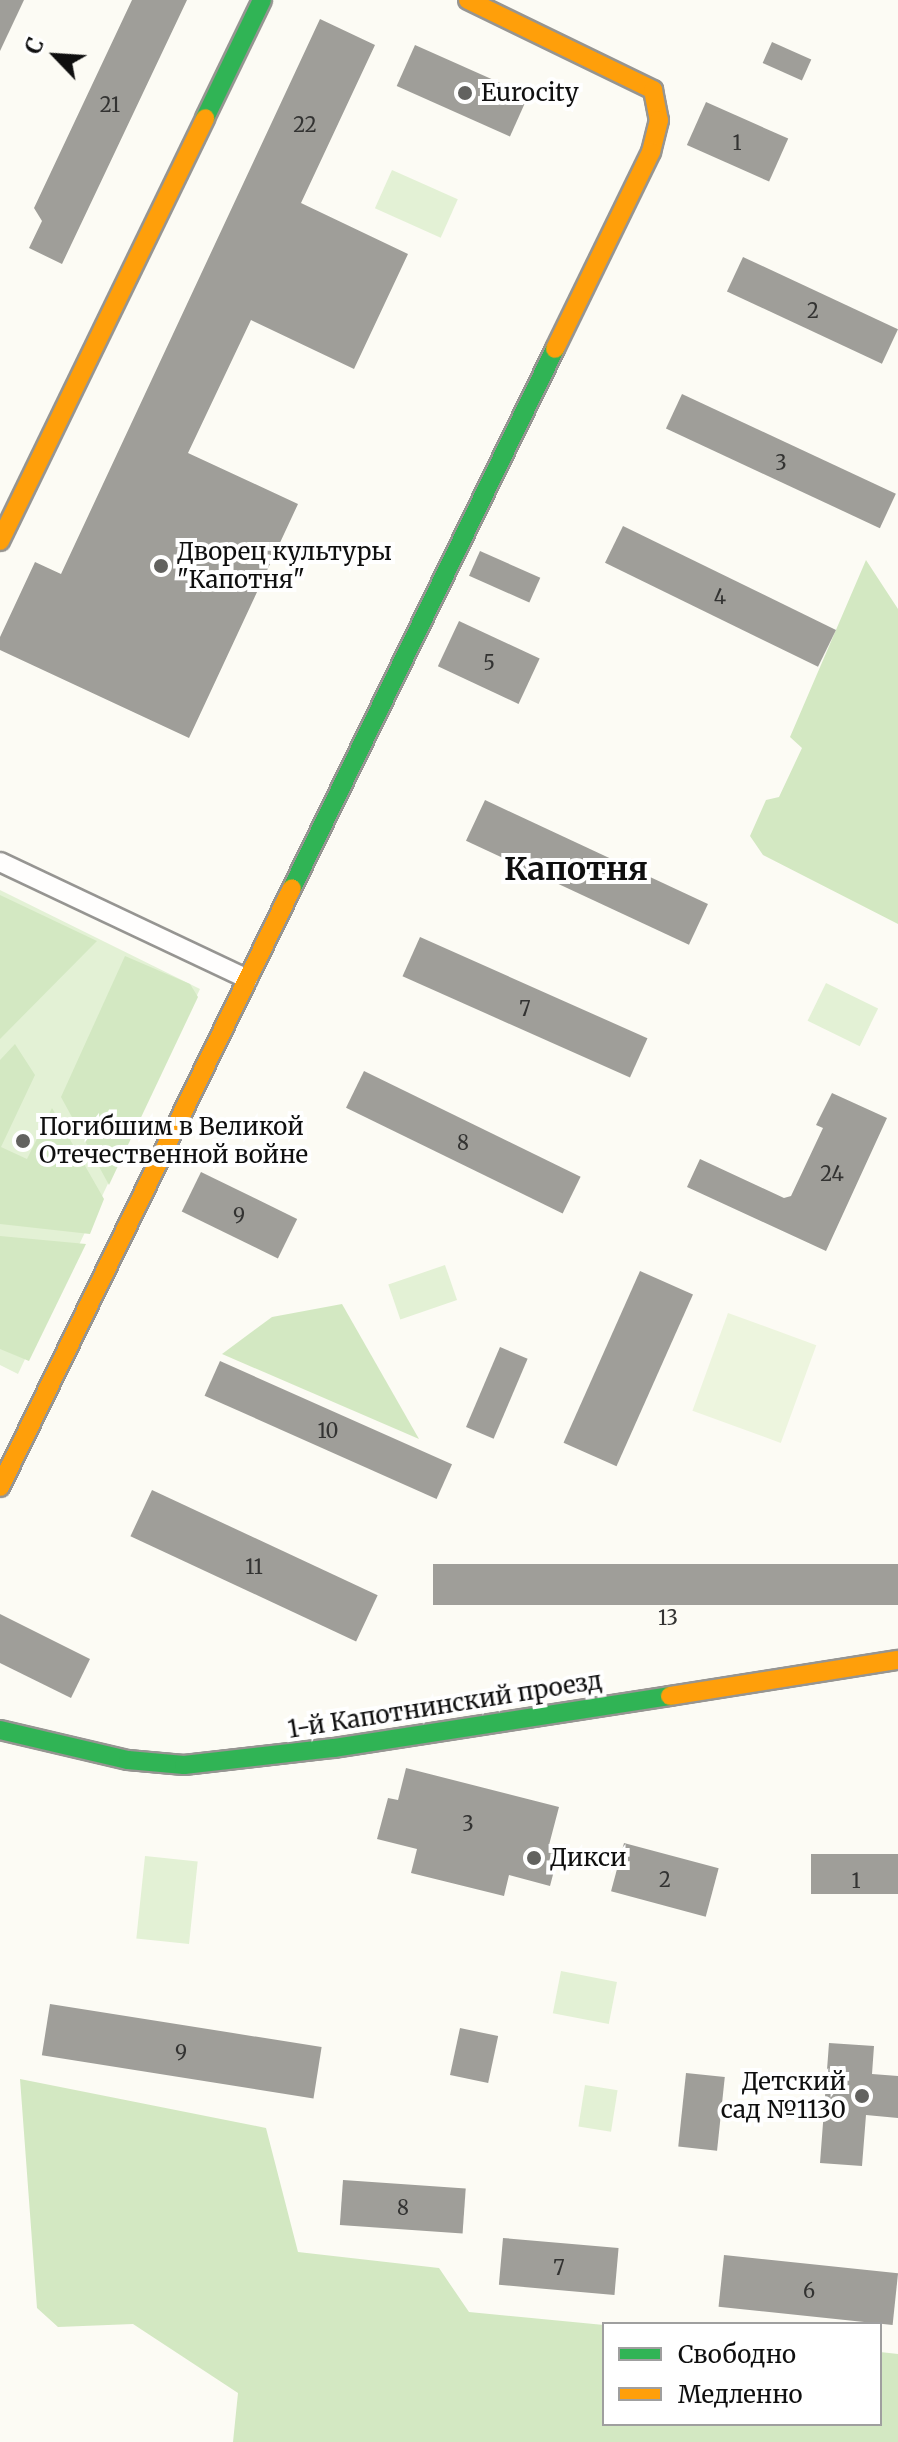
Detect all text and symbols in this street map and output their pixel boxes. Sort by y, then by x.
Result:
north arrow [16,16,96,96]
text: С [18,33,50,58]
place label: Eurocity [481,79,579,107]
marker: Eurocity [456,84,474,102]
house number: 21 [100,92,120,116]
house number: 22 [293,112,317,136]
house number: 1 [732,130,742,154]
house number: 2 [807,298,819,322]
house number: 3 [775,450,787,474]
place label: Дворец культуры "Капотня" [177,538,392,594]
marker: Дворец культуры "Капотня" [152,557,170,575]
house number: 4 [714,584,726,608]
house number: 5 [483,650,495,674]
district label: Капотня [504,850,648,888]
house number: 7 [519,996,531,1020]
place label: Погибшим в Великой Отечественной войне [39,1113,308,1169]
house number: 8 [457,1130,469,1154]
marker: Погибшим в Великой Отечественной войне [14,1132,32,1150]
house number: 24 [820,1161,844,1185]
house number: 9 [233,1203,245,1227]
house number: 10 [317,1418,339,1442]
house number: 11 [245,1554,263,1578]
house number: 13 [658,1605,678,1629]
street label: 1-й Капотнинский проезд [286,1666,604,1744]
house number: 3 [462,1811,474,1835]
place label: Дикси [550,1844,627,1872]
marker: Дикси [525,1849,543,1867]
house number: 2 [659,1867,671,1891]
house number: 1 [851,1868,861,1892]
house number: 9 [175,2040,187,2064]
place label: Детский сад №1130 [721,2068,846,2124]
marker: Детский сад №1130 [853,2087,871,2105]
house number: 8 [397,2195,409,2219]
house number: 7 [553,2255,565,2279]
house number: 6 [803,2278,815,2302]
legend [602,2322,882,2426]
text: Свободно [678,2339,796,2370]
text: Медленно [678,2379,802,2410]

